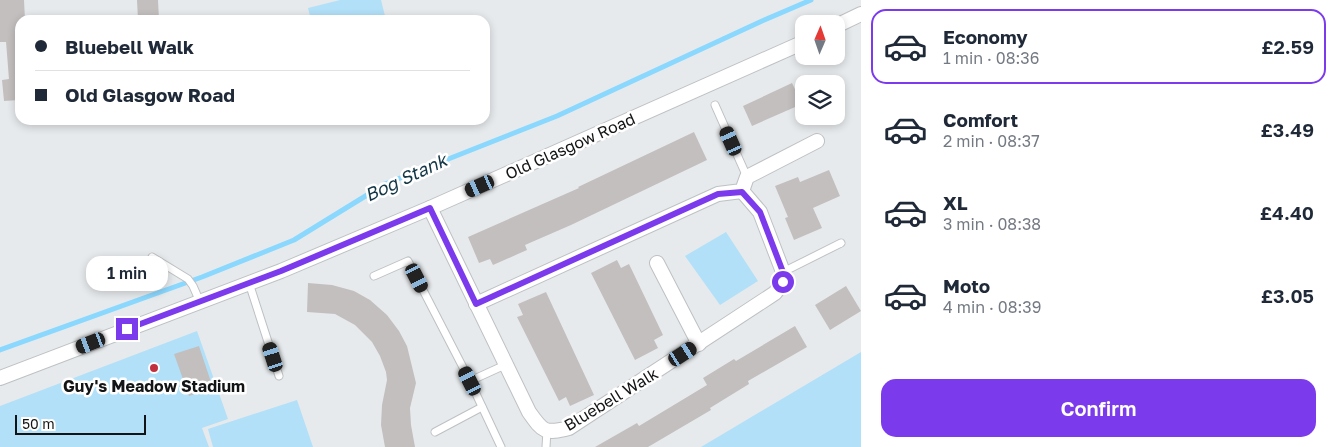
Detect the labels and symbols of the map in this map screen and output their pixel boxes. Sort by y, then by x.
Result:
north arrow [795,15,845,65]
street label: Old Glasgow Road [502,108,638,184]
car [718,124,743,158]
water label: Bog Stank [361,148,452,206]
car [463,173,496,199]
callout: 1 min [86,256,168,292]
car [403,261,430,295]
route start [772,271,794,293]
route end [116,318,138,340]
car [74,331,107,355]
car [261,340,284,374]
car [666,340,699,368]
marker: Guy's Meadow Stadium [148,362,160,374]
street label: Bluebell Walk [560,363,662,435]
car [456,364,483,398]
place label: Guy's Meadow Stadium [63,376,245,396]
scale bar [15,412,146,435]

